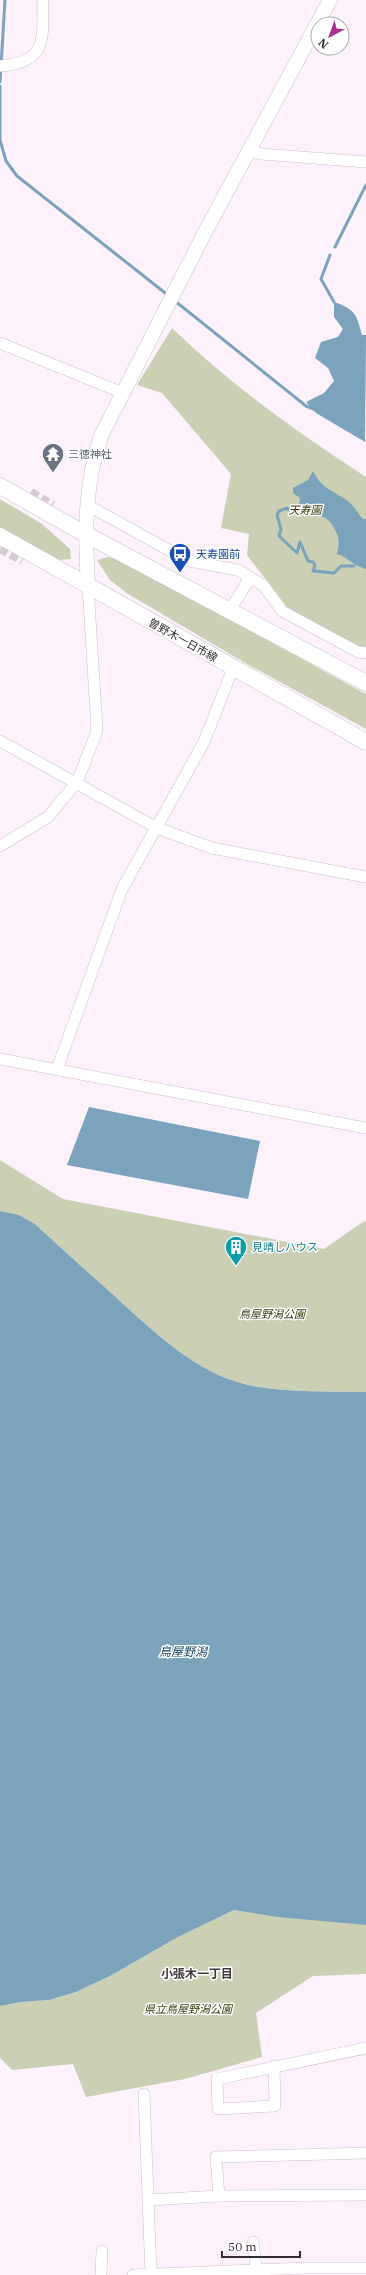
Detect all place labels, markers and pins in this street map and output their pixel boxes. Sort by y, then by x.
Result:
temple icon: 三徳神社 [40,441,66,474]
place label: 三徳神社 [68,447,112,461]
bus stop icon: 天寿園前 [167,541,193,574]
place label: 天寿園前 [196,547,240,561]
building icon: 見晴しハウス [223,1234,249,1267]
place label: 見晴しハウス [252,1240,318,1254]

